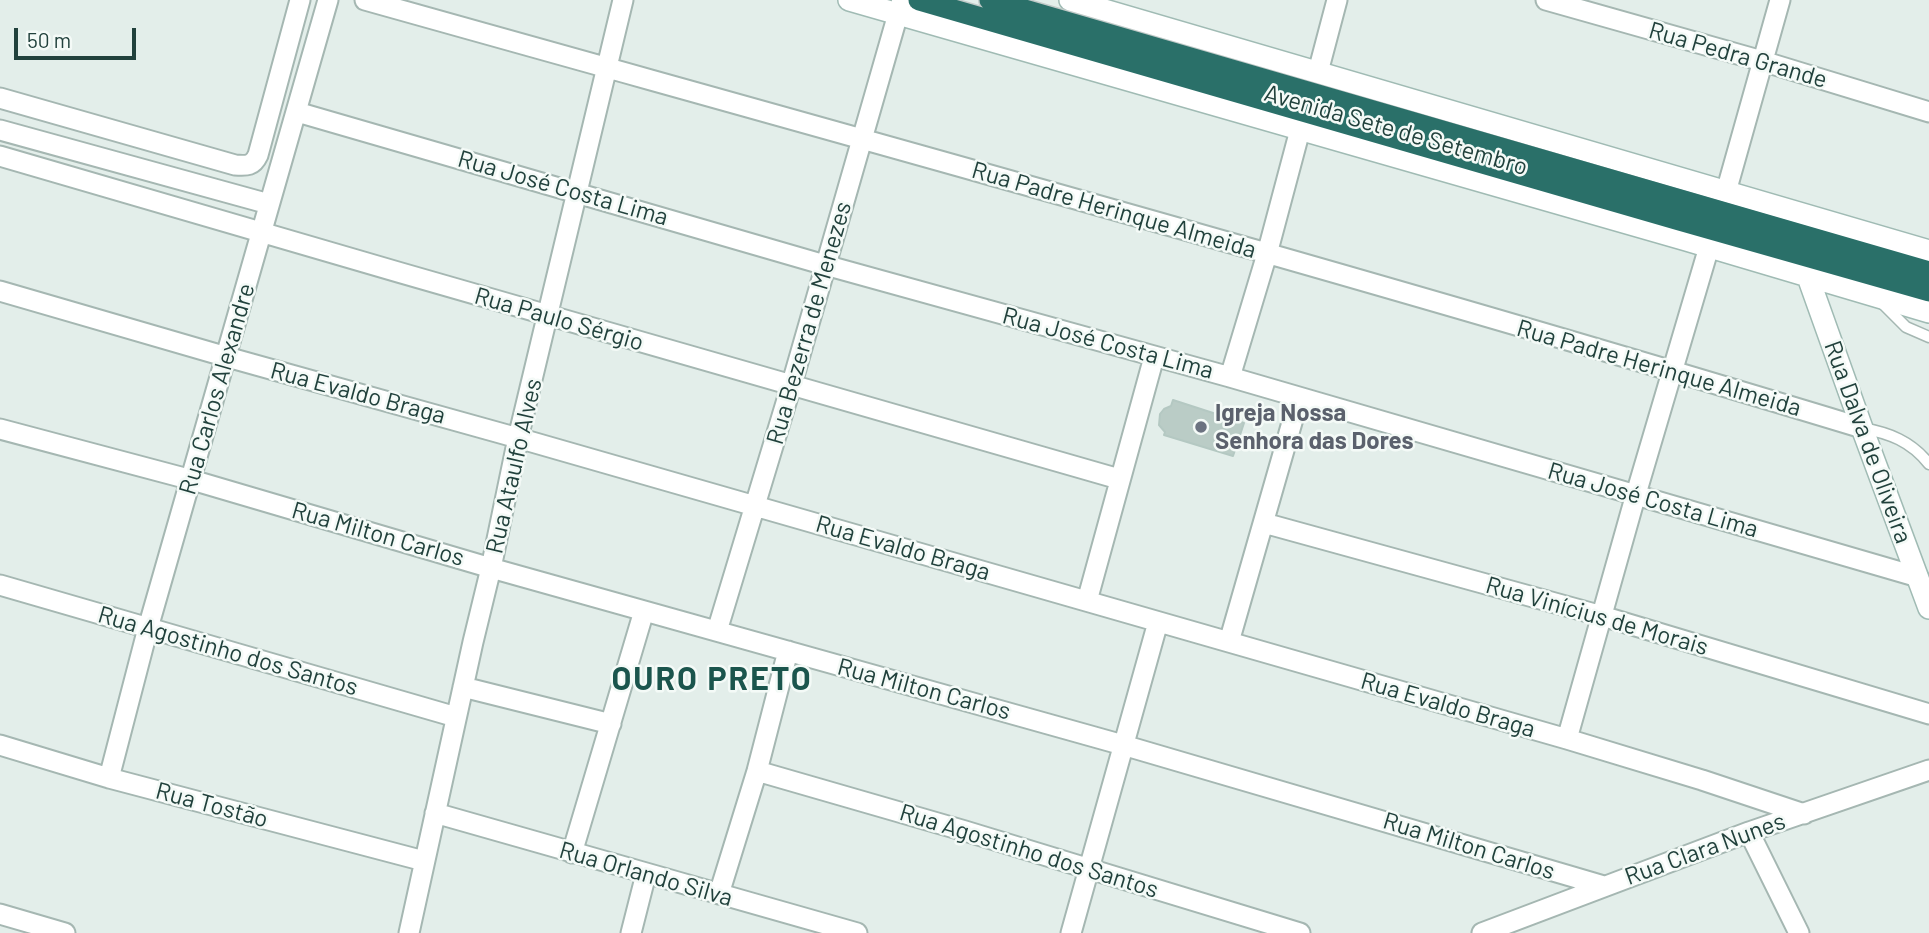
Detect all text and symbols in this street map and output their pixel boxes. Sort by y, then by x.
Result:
scale bar [18,14,140,58]
street label: Rua Pedra Grande [1645,16,1831,94]
text: 50 m [27,27,71,52]
street label: Avenida Sete de Setembro [1261,79,1531,181]
street label: Rua José Costa Lima [454,144,672,232]
street label: Rua Padre Herinque Almeida [969,156,1259,264]
street label: Rua Bezerra de Menezes [761,198,857,448]
street label: Rua Carlos Alexandre [173,280,261,498]
street label: Rua Paulo Sérgio [471,281,647,357]
street label: Rua José Costa Lima [999,301,1217,385]
street label: Rua Padre Herinque Almeida [1514,314,1804,422]
street label: Rua Dalva de Oliveira [1818,337,1918,547]
street label: Rua Evaldo Braga [267,356,449,430]
street label: Rua Ataulfo Alves [480,376,548,556]
place label: Igreja Nossa Senhora das Dores [1215,399,1414,455]
marker: Igreja Nossa Senhora das Dores [1193,419,1209,435]
street label: Rua José Costa Lima [1544,456,1762,544]
street label: Rua Milton Carlos [288,496,468,572]
street label: Rua Evaldo Braga [812,509,994,587]
street label: Rua Vinícius de Morais [1482,570,1712,662]
street label: Rua Agostinho dos Santos [95,600,361,702]
street label: Rua Milton Carlos [834,652,1014,726]
district label: OURO PRETO [613,660,811,698]
street label: Rua Evaldo Braga [1357,666,1539,744]
street label: Rua Tostão [153,776,271,834]
street label: Rua Agostinho dos Santos [896,798,1162,904]
street label: Rua Milton Carlos [1380,806,1558,886]
street label: Rua Clara Nunes [1621,807,1789,891]
street label: Rua Orlando Silva [556,836,736,912]

